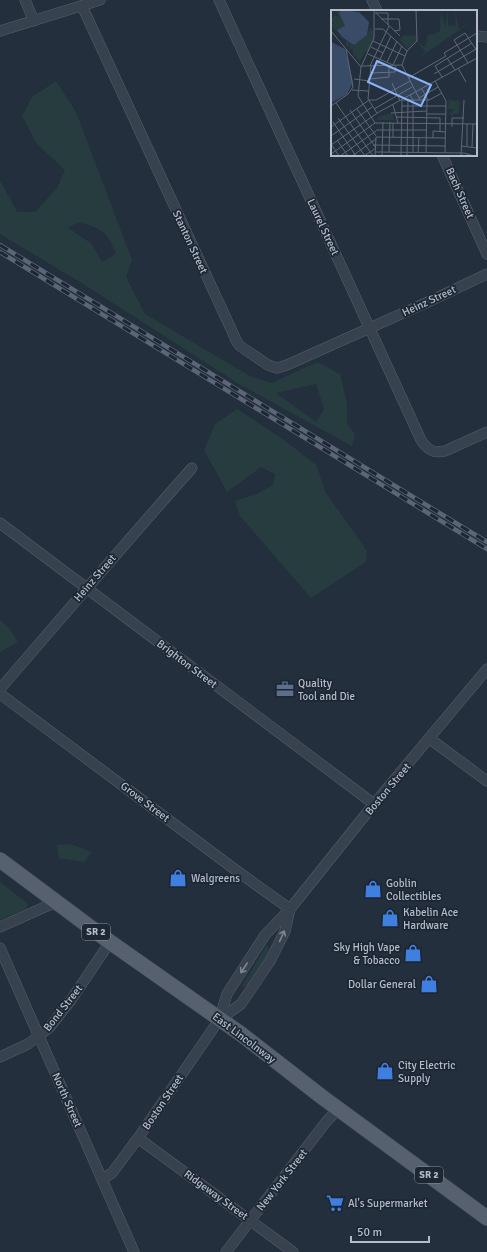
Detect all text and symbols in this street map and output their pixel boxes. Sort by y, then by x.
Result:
inset map [331,10,477,156]
street label: Bach Street [443,165,477,221]
street label: Laurel Street [304,197,342,257]
street label: Stanton Street [170,208,210,276]
street label: Heinz Street [400,283,458,319]
street label: Heinz Street [71,552,119,604]
street label: Brighton Street [154,637,220,691]
place label: Quality Tool and Die [298,677,355,703]
office icon: Quality Tool and Die [275,679,295,699]
street label: Boston Street [363,760,414,818]
street label: Grove Street [118,779,172,825]
shop icon: Walgreens [168,868,188,888]
place label: Walgreens [191,872,240,885]
place label: Goblin Collectibles [386,877,442,903]
shop icon: Goblin Collectibles [363,879,383,899]
place label: Kabelin Ace Hardware [403,906,458,932]
shop icon: Kabelin Ace Hardware [380,908,400,928]
road number: SR 2 [82,924,110,940]
one-way arrow [279,930,286,942]
place label: Sky High Vape & Tobacco [333,941,400,967]
shop icon: Sky High Vape & Tobacco [403,943,423,963]
one-way arrow [239,962,248,973]
shop icon: Dollar General [419,974,439,994]
place label: Dollar General [348,978,416,991]
street label: Bond Street [41,982,85,1034]
street label: East Lincolnway [210,1010,279,1066]
place label: City Electric Supply [398,1059,455,1085]
shop icon: City Electric Supply [375,1061,395,1081]
street label: North Street [49,1071,85,1129]
street label: Boston Street [140,1072,186,1132]
street label: New York Street [254,1147,310,1213]
street label: Ridgeway Street [181,1167,251,1223]
road number: SR 2 [415,1167,443,1183]
supermarket icon: Al's Supermarket [325,1193,345,1213]
place label: Al's Supermarket [348,1197,428,1210]
scale bar [351,1218,429,1244]
text: 50 m [357,1225,382,1240]

